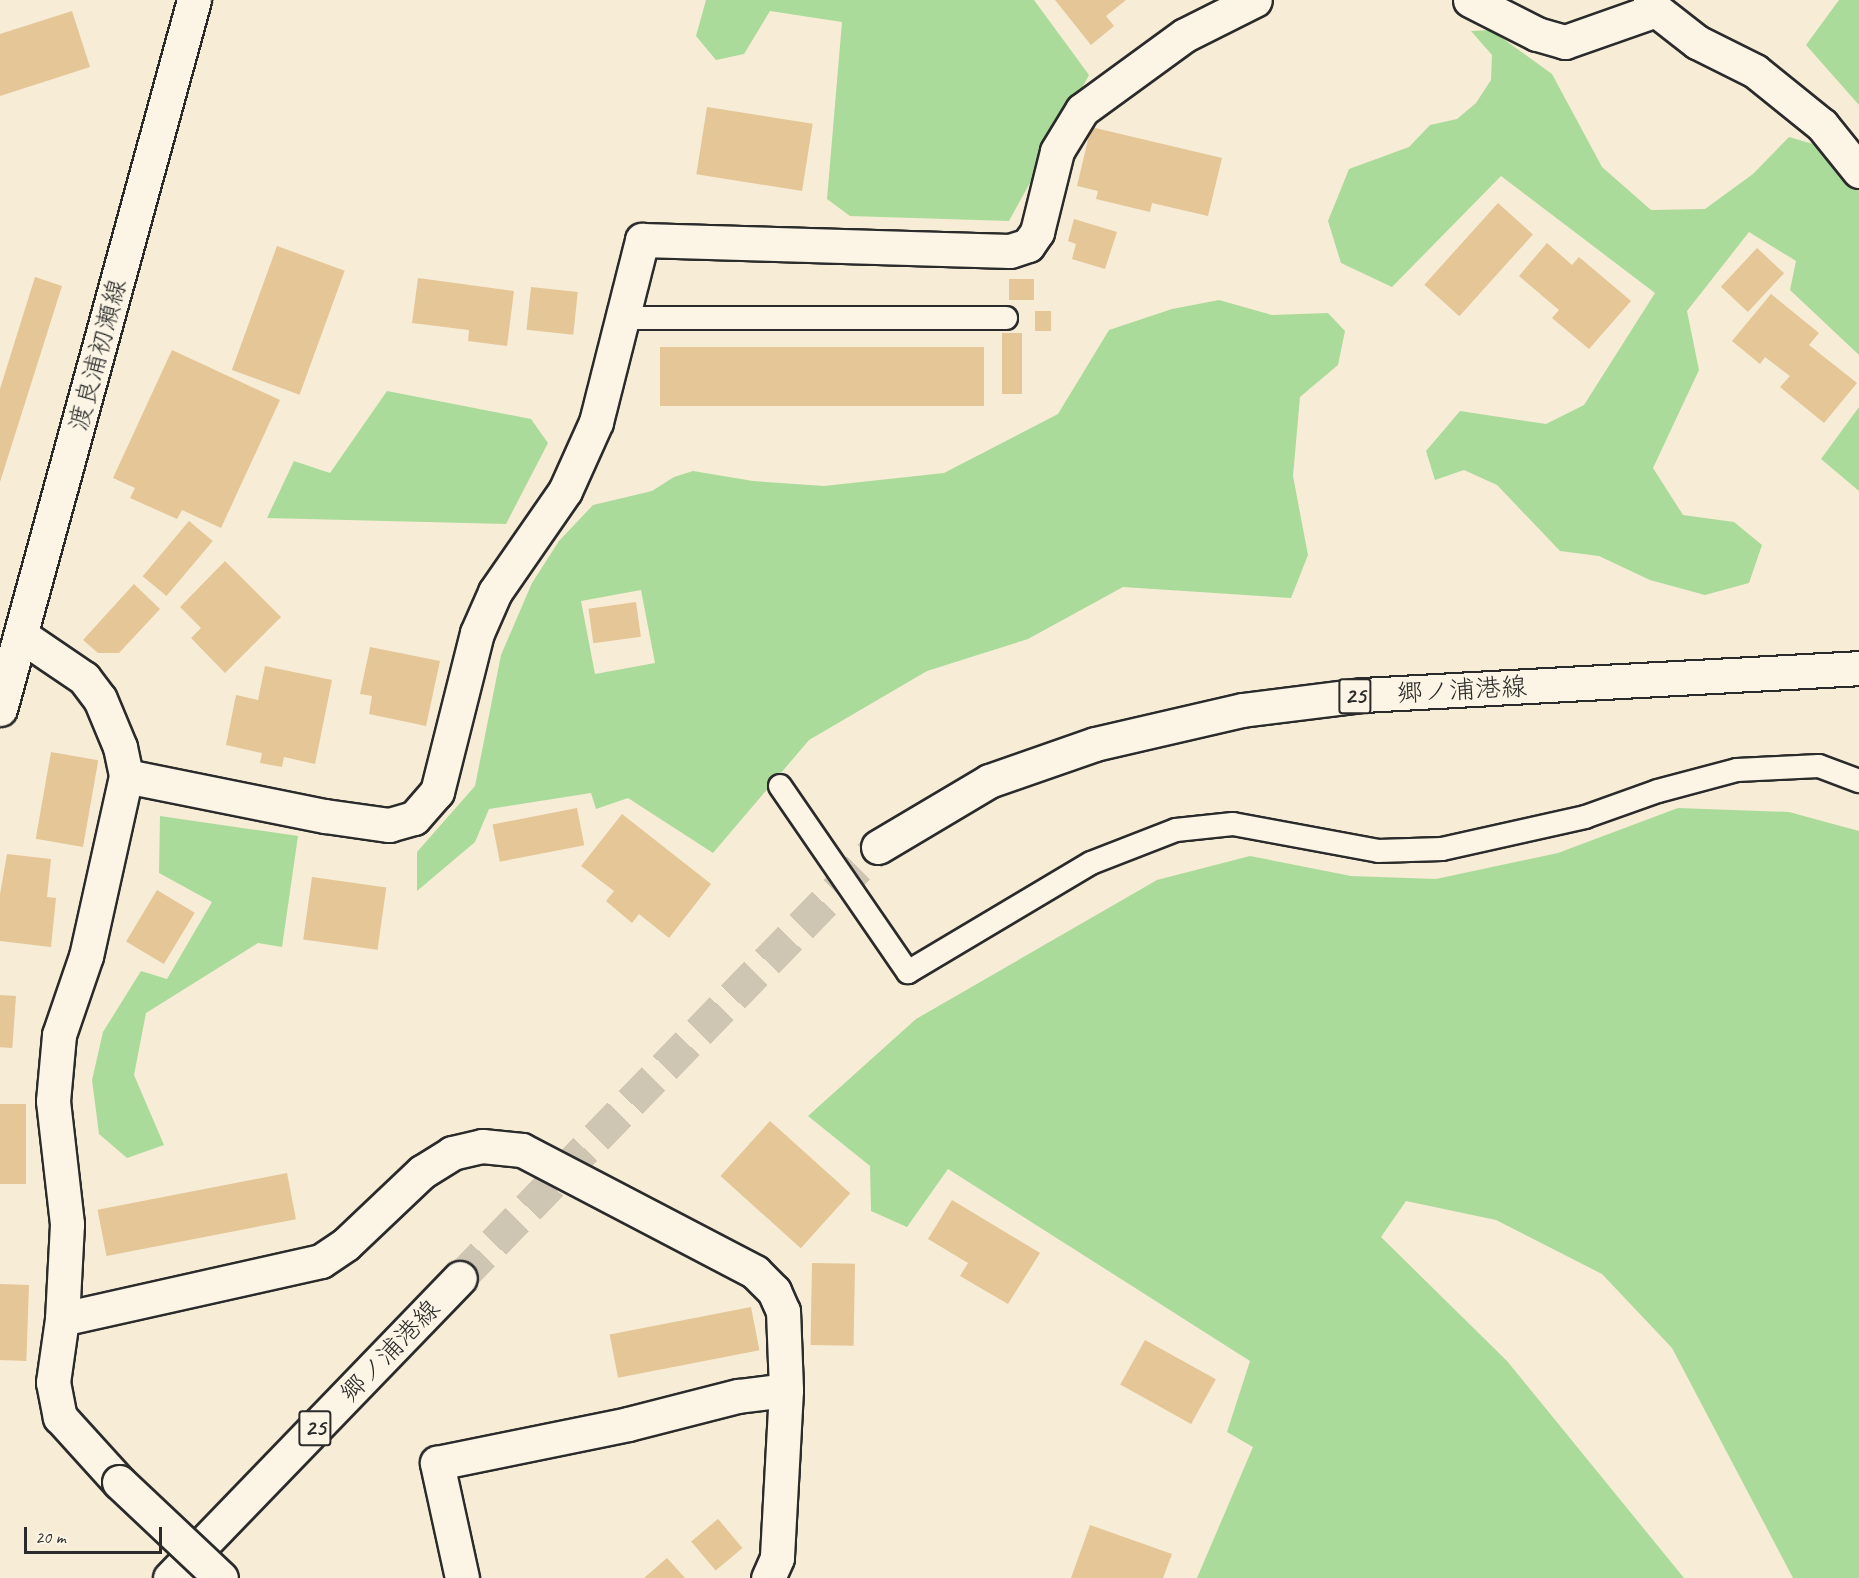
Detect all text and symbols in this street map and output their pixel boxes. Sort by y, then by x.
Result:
street label: 渡良浦初瀬線 [63,276,133,434]
street label: 郷ノ浦港線 [1396,671,1528,709]
road number: 25 [1337,675,1373,717]
street label: 郷ノ浦港線 [334,1293,446,1409]
road number: 25 [297,1407,333,1449]
scale bar [27,1515,165,1553]
text: 20 m [35,1526,66,1548]

